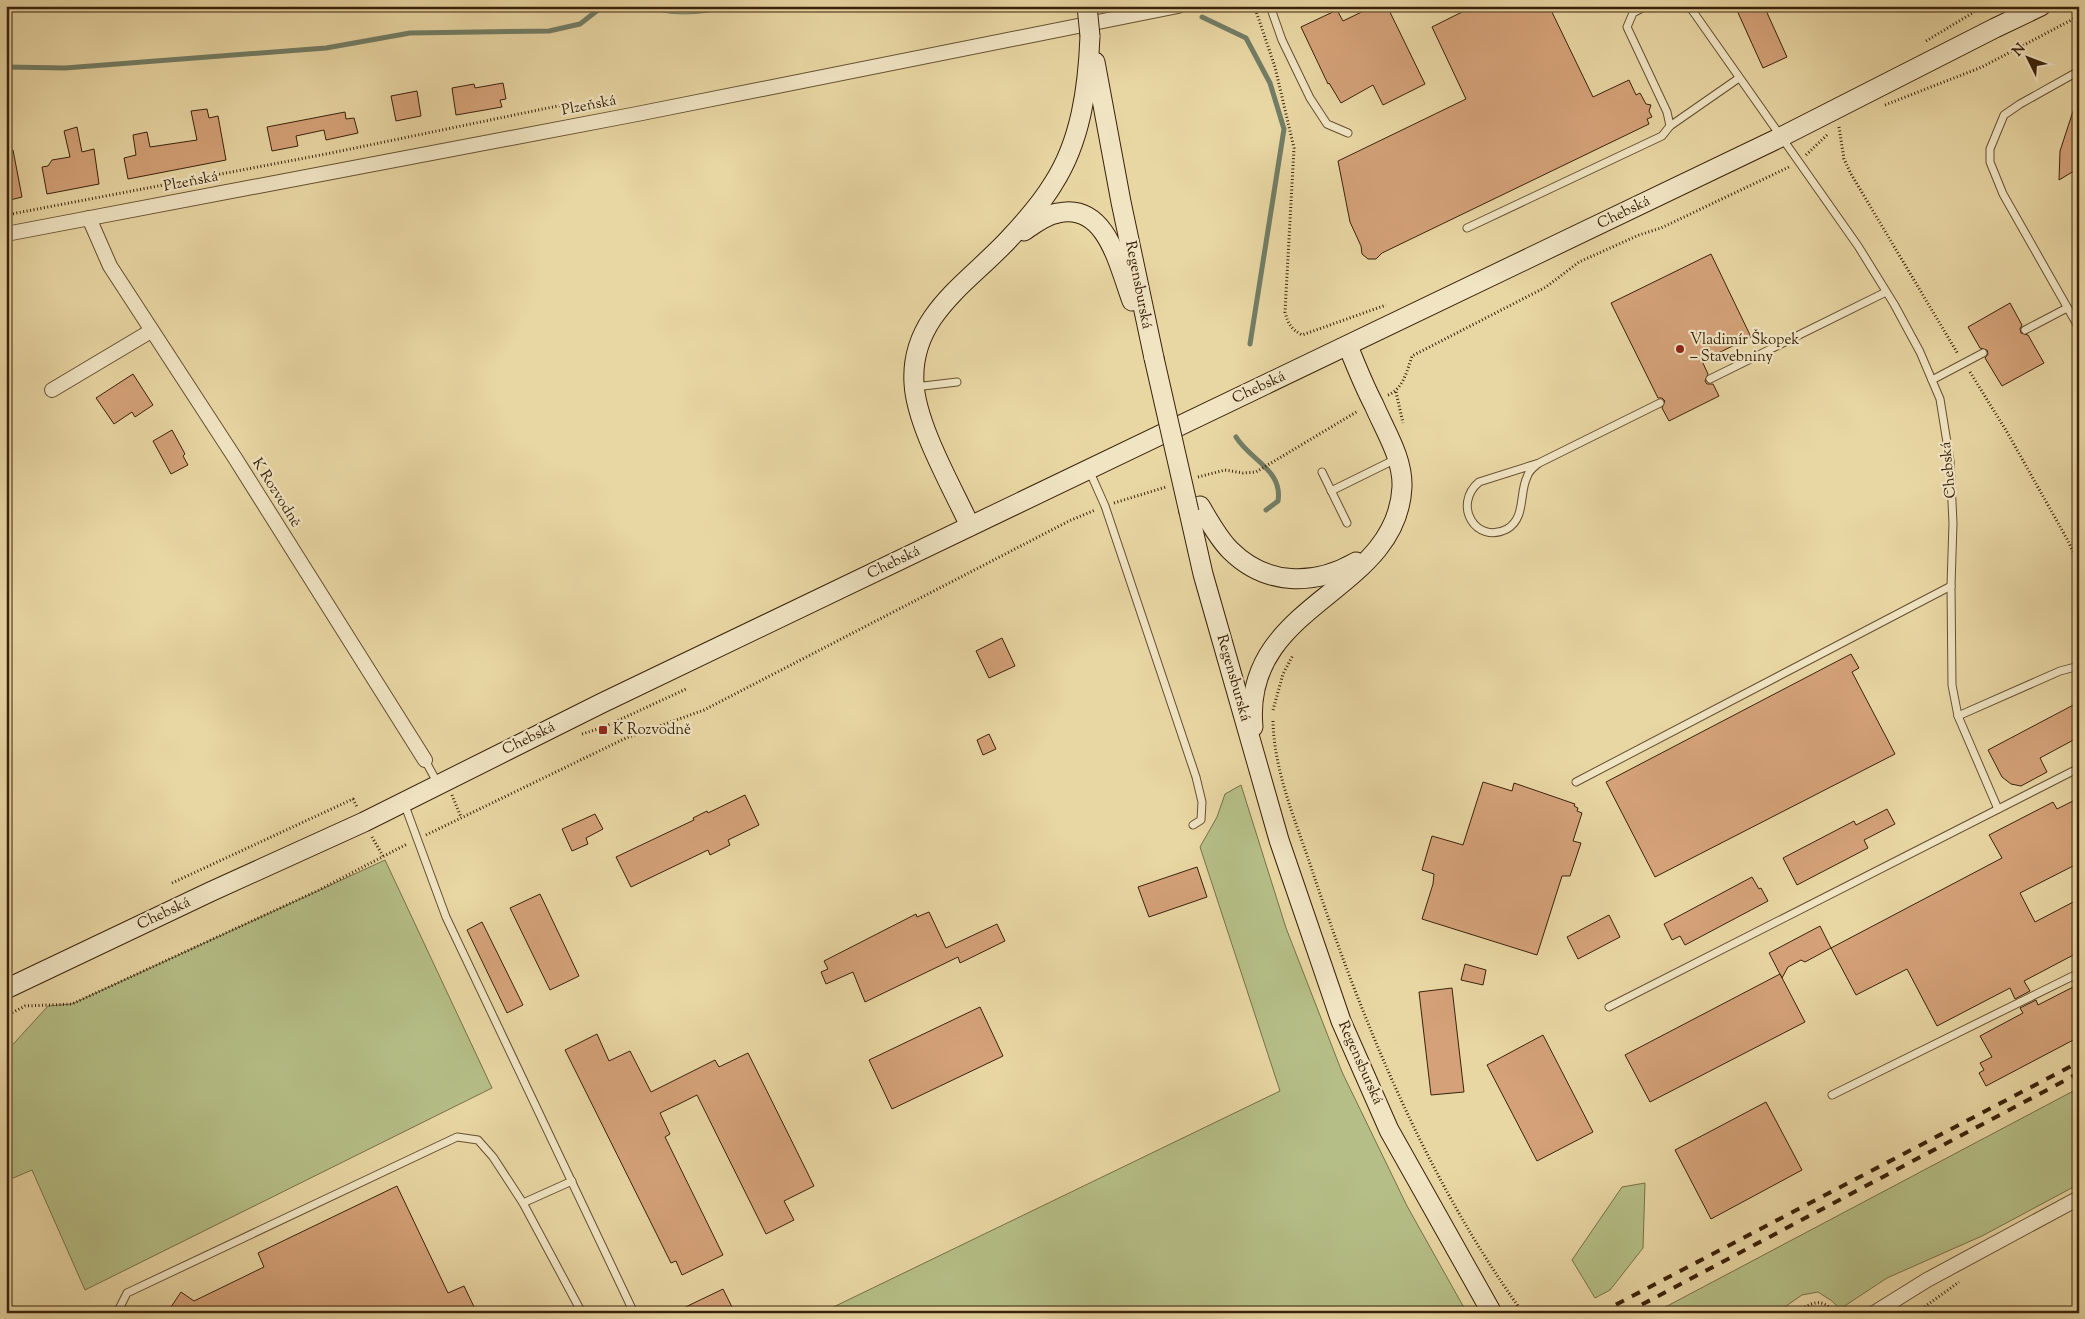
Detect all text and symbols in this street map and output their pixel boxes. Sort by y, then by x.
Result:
north arrow [2002,32,2052,82]
text: N [2009,40,2031,61]
street label: Plzeňská [560,90,618,122]
street label: Plzeňská [162,166,220,198]
street label: Chebská [1594,191,1654,235]
street label: Regensburská [1119,239,1157,331]
place label: Vladimír Škopek – Stavebniny [1690,329,1800,368]
marker: Vladimír Škopek – Stavebniny [1674,343,1686,355]
street label: Chebská [1229,366,1289,410]
street label: Chebská [1936,441,1962,499]
street label: K Rozvodně [246,454,306,532]
street label: Chebská [864,541,924,585]
street label: Regensburská [1211,632,1255,724]
street label: Chebská [499,717,559,761]
place label: K Rozvodně [613,720,691,741]
marker: K Rozvodně [597,724,609,736]
street label: Chebská [134,892,194,936]
street label: Regensburská [1332,1018,1388,1108]

